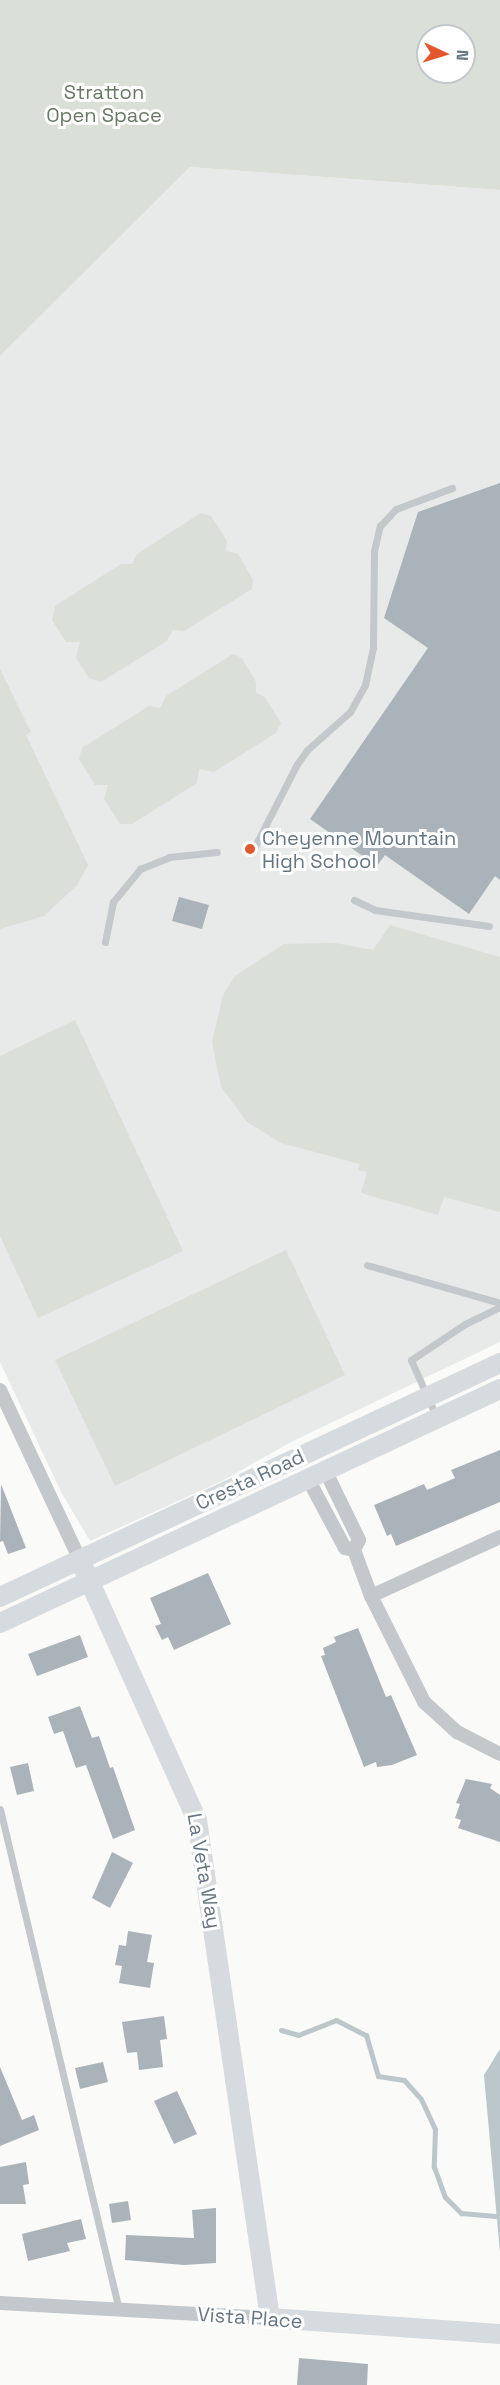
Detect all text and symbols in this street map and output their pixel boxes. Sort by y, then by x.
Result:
north arrow [416,24,476,84]
text: N [452,49,473,61]
park label: Stratton Open Space [46,81,162,128]
place label: Cheyenne Mountain High School [262,826,456,873]
marker: Cheyenne Mountain High School [243,842,257,856]
street label: Cresta Road [192,1444,308,1516]
street label: La Veta Way [182,1811,226,1931]
street label: Vista Place [197,2302,303,2334]

